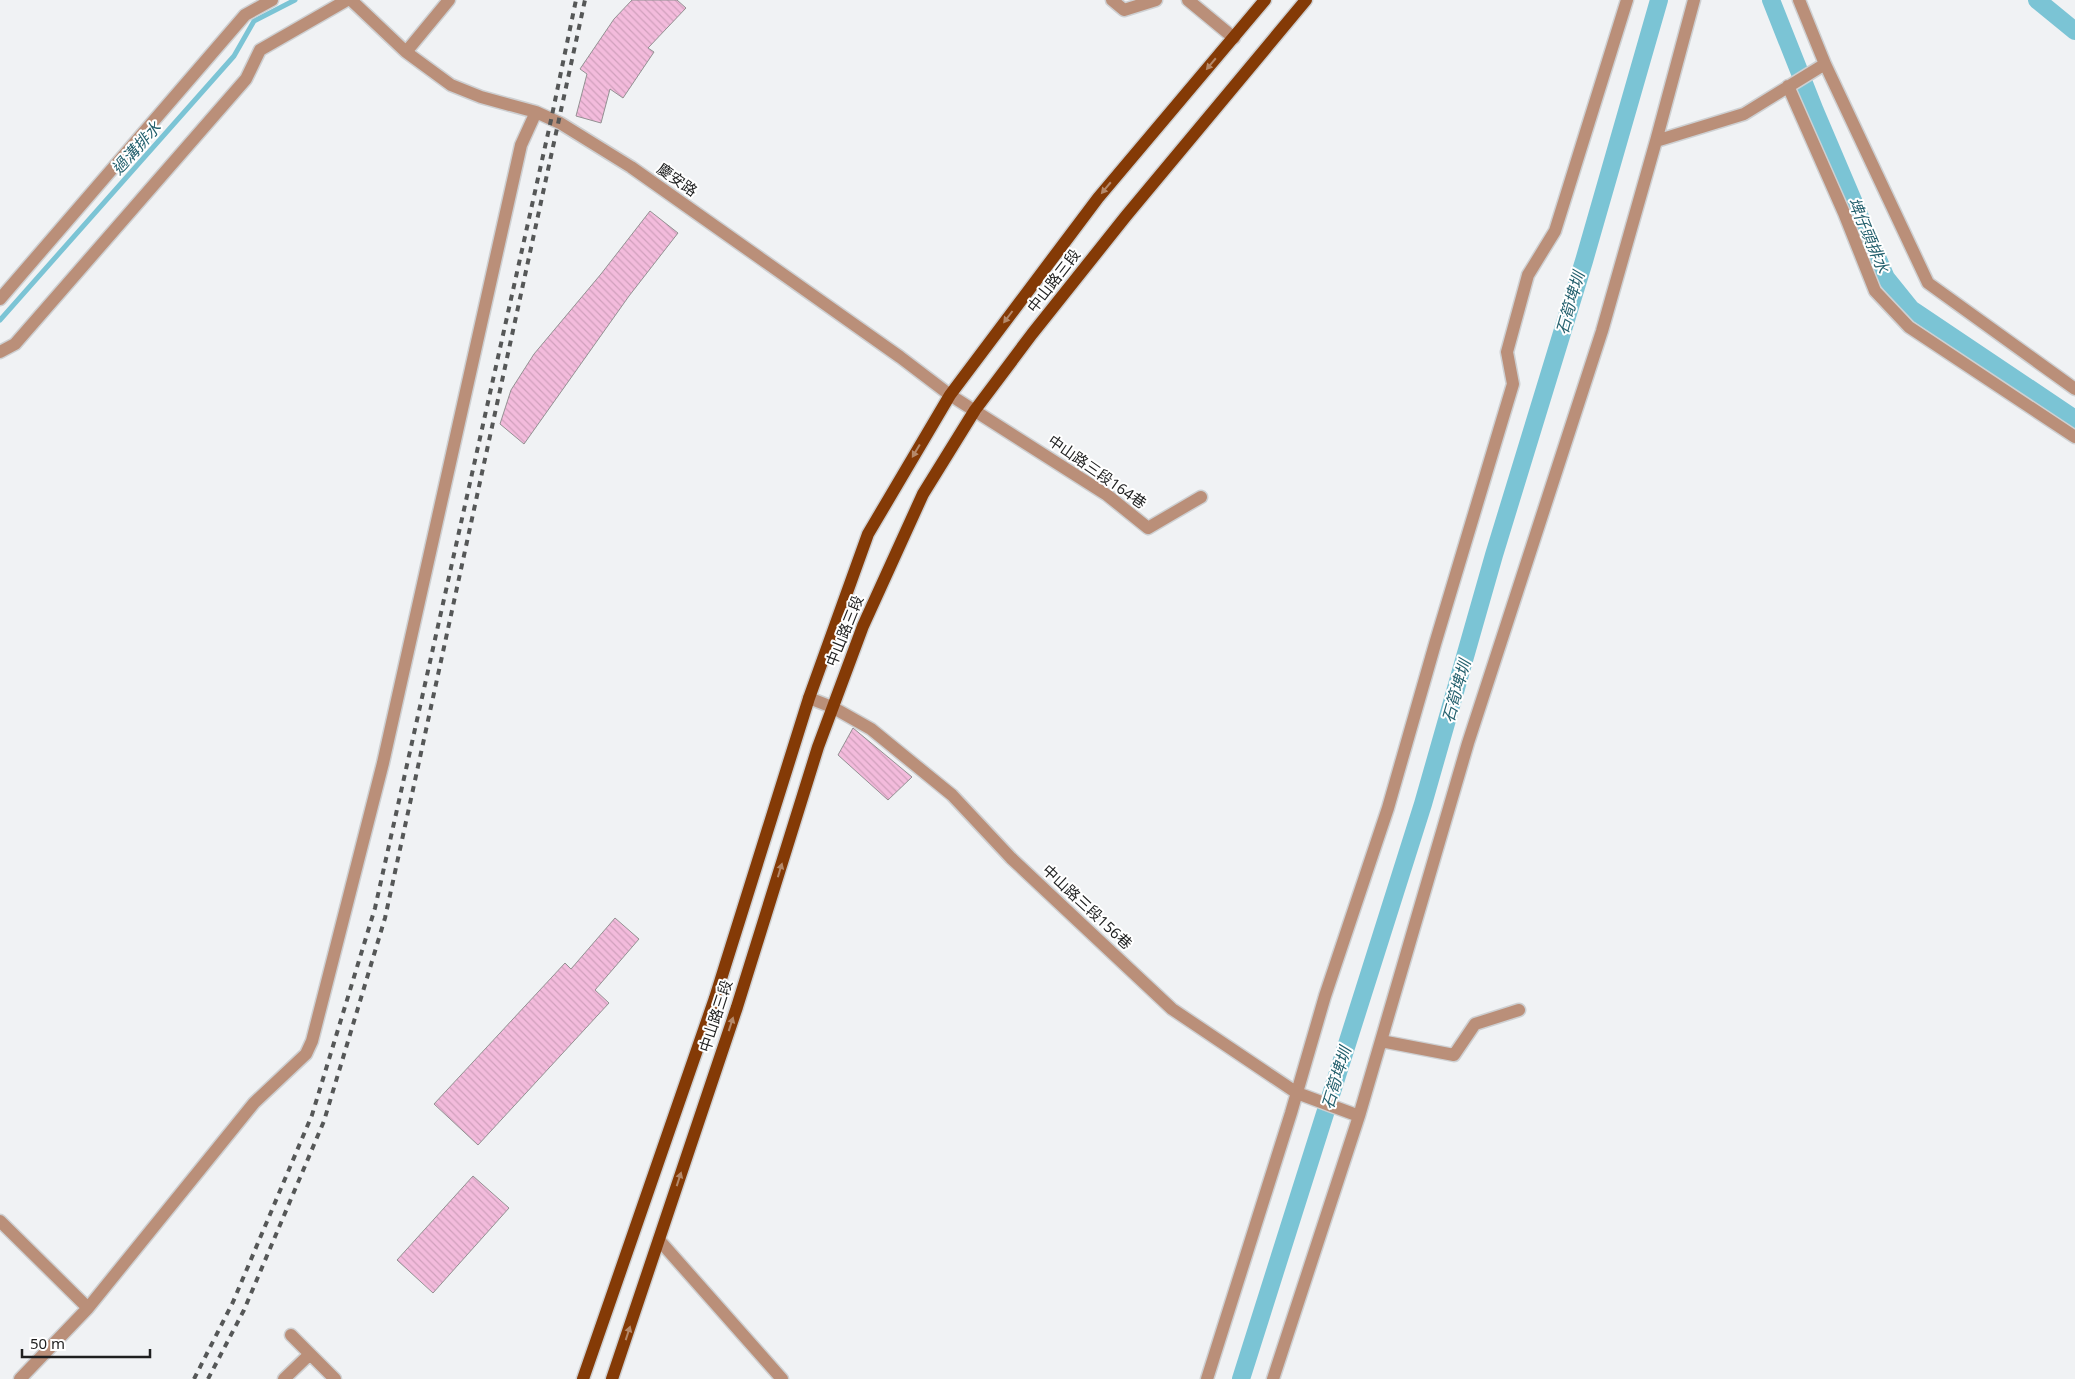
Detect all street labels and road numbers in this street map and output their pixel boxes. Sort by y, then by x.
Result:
street label: 慶安路 [653,158,702,200]
street label: 中山路三段 [1022,245,1084,316]
street label: 中山路三段164巷 [1044,430,1151,513]
street label: 中山路三段 [821,592,867,669]
street label: 中山路三段156巷 [1039,859,1137,953]
street label: 中山路三段 [694,977,736,1054]

